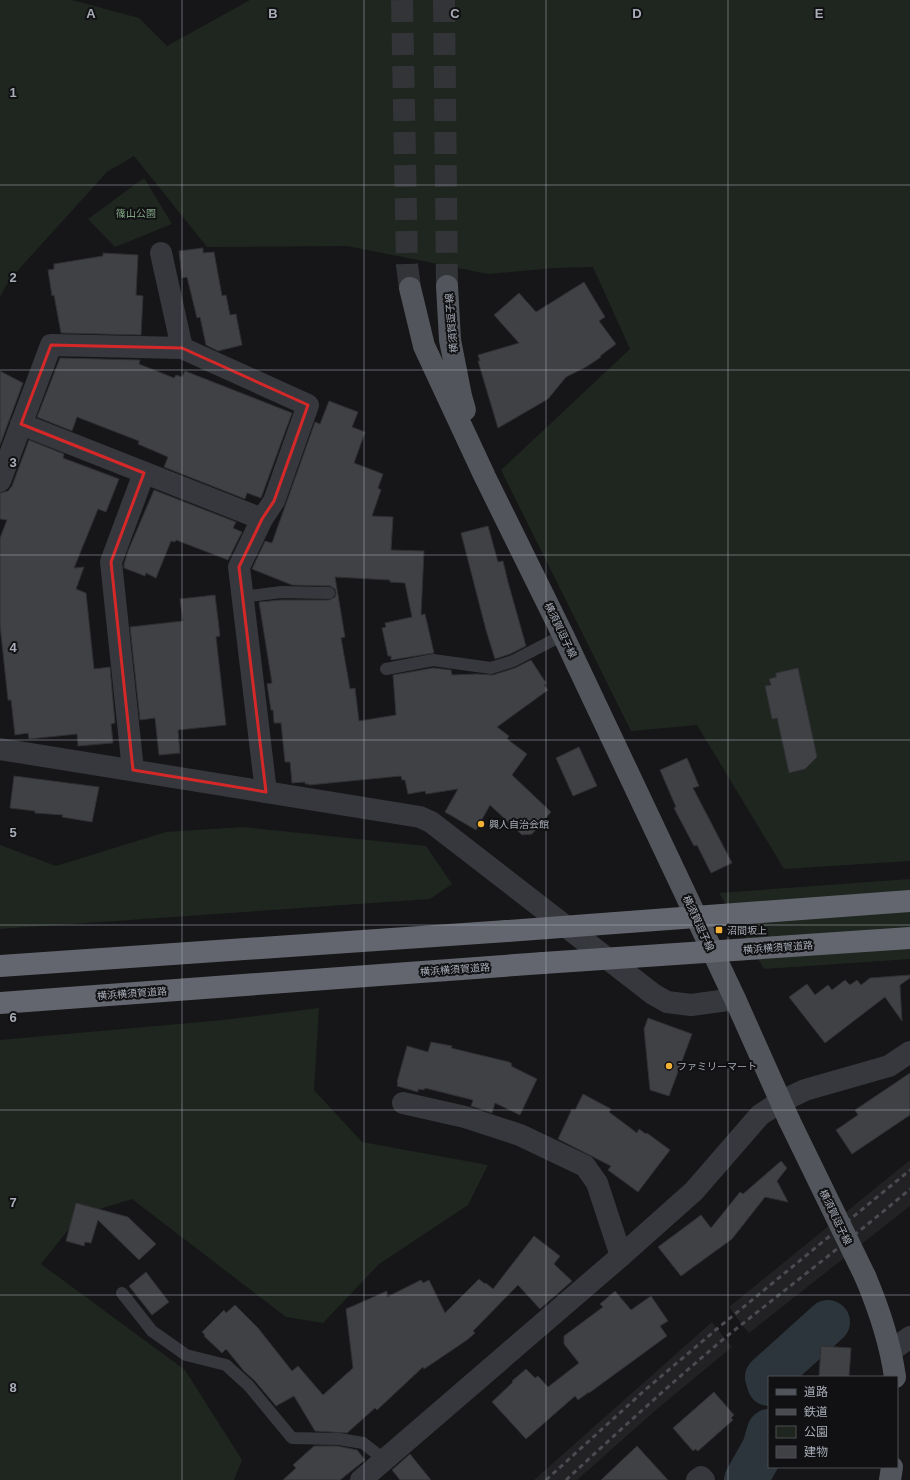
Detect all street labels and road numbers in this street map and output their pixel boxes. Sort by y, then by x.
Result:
street label: 横須賀逗子線 [443,293,460,353]
street label: 横須賀逗子線 [542,601,579,660]
street label: 横須賀逗子線 [681,894,716,953]
street label: 横浜横須賀道路 [743,940,813,955]
street label: 横浜横須賀道路 [420,962,490,977]
street label: 横浜横須賀道路 [97,986,167,1001]
street label: 横須賀逗子線 [817,1188,854,1247]

